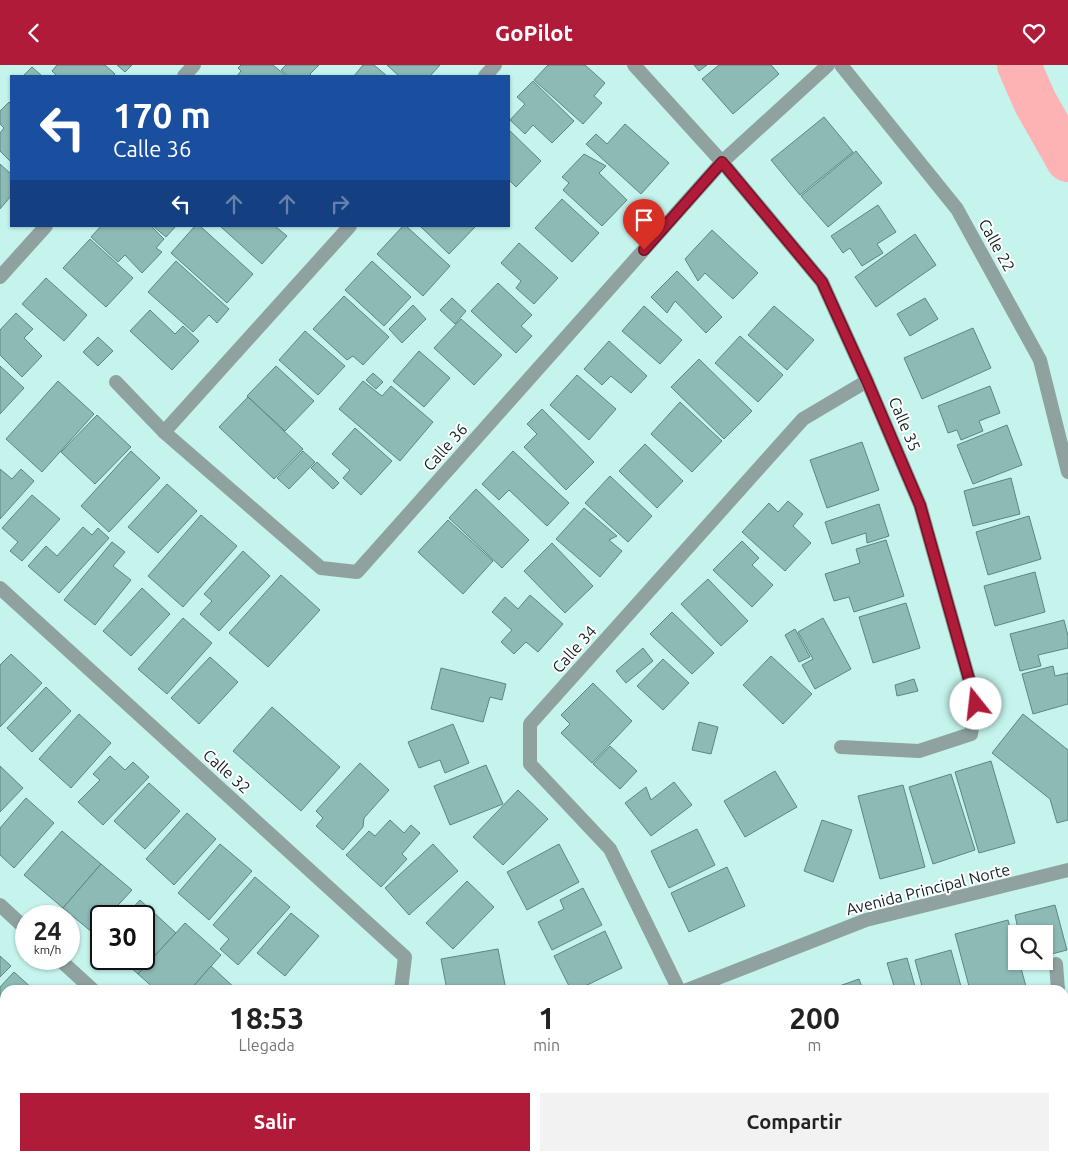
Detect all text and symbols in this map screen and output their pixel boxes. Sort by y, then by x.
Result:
icon: back [20,19,48,47]
icon: heart [1020,19,1048,47]
text: GoPilot [495,20,573,45]
icon: left [30,95,95,160]
text: 170 m [113,95,211,135]
text: Calle 36 [113,136,191,161]
icon: left [167,190,195,218]
icon: ahead [220,190,248,218]
icon: ahead [273,190,301,218]
icon: right [326,190,354,218]
pin [623,199,665,250]
icon: arrive [630,206,658,234]
street label: Calle 22 [975,216,1019,274]
street label: Calle 35 [886,394,924,454]
street label: Calle 36 [419,420,471,474]
street label: Calle 34 [548,622,600,676]
position arrow [949,677,1001,729]
street label: Calle 32 [200,745,254,797]
street label: Avenida Principal Norte [844,860,1012,918]
speed limit sign: 30 [90,905,155,970]
text: 24 [33,917,62,945]
map controls [1008,925,1053,970]
button: search [1008,925,1053,970]
text: km/h [34,943,61,956]
text: 18:53 [229,1001,304,1035]
text: 1 [538,1001,555,1035]
text: 200 [789,1001,840,1035]
text: Llegada [239,1036,295,1054]
text: min [533,1036,560,1054]
text: m [808,1036,821,1054]
button: Salir [20,1093,530,1151]
button: Compartir [540,1093,1049,1151]

